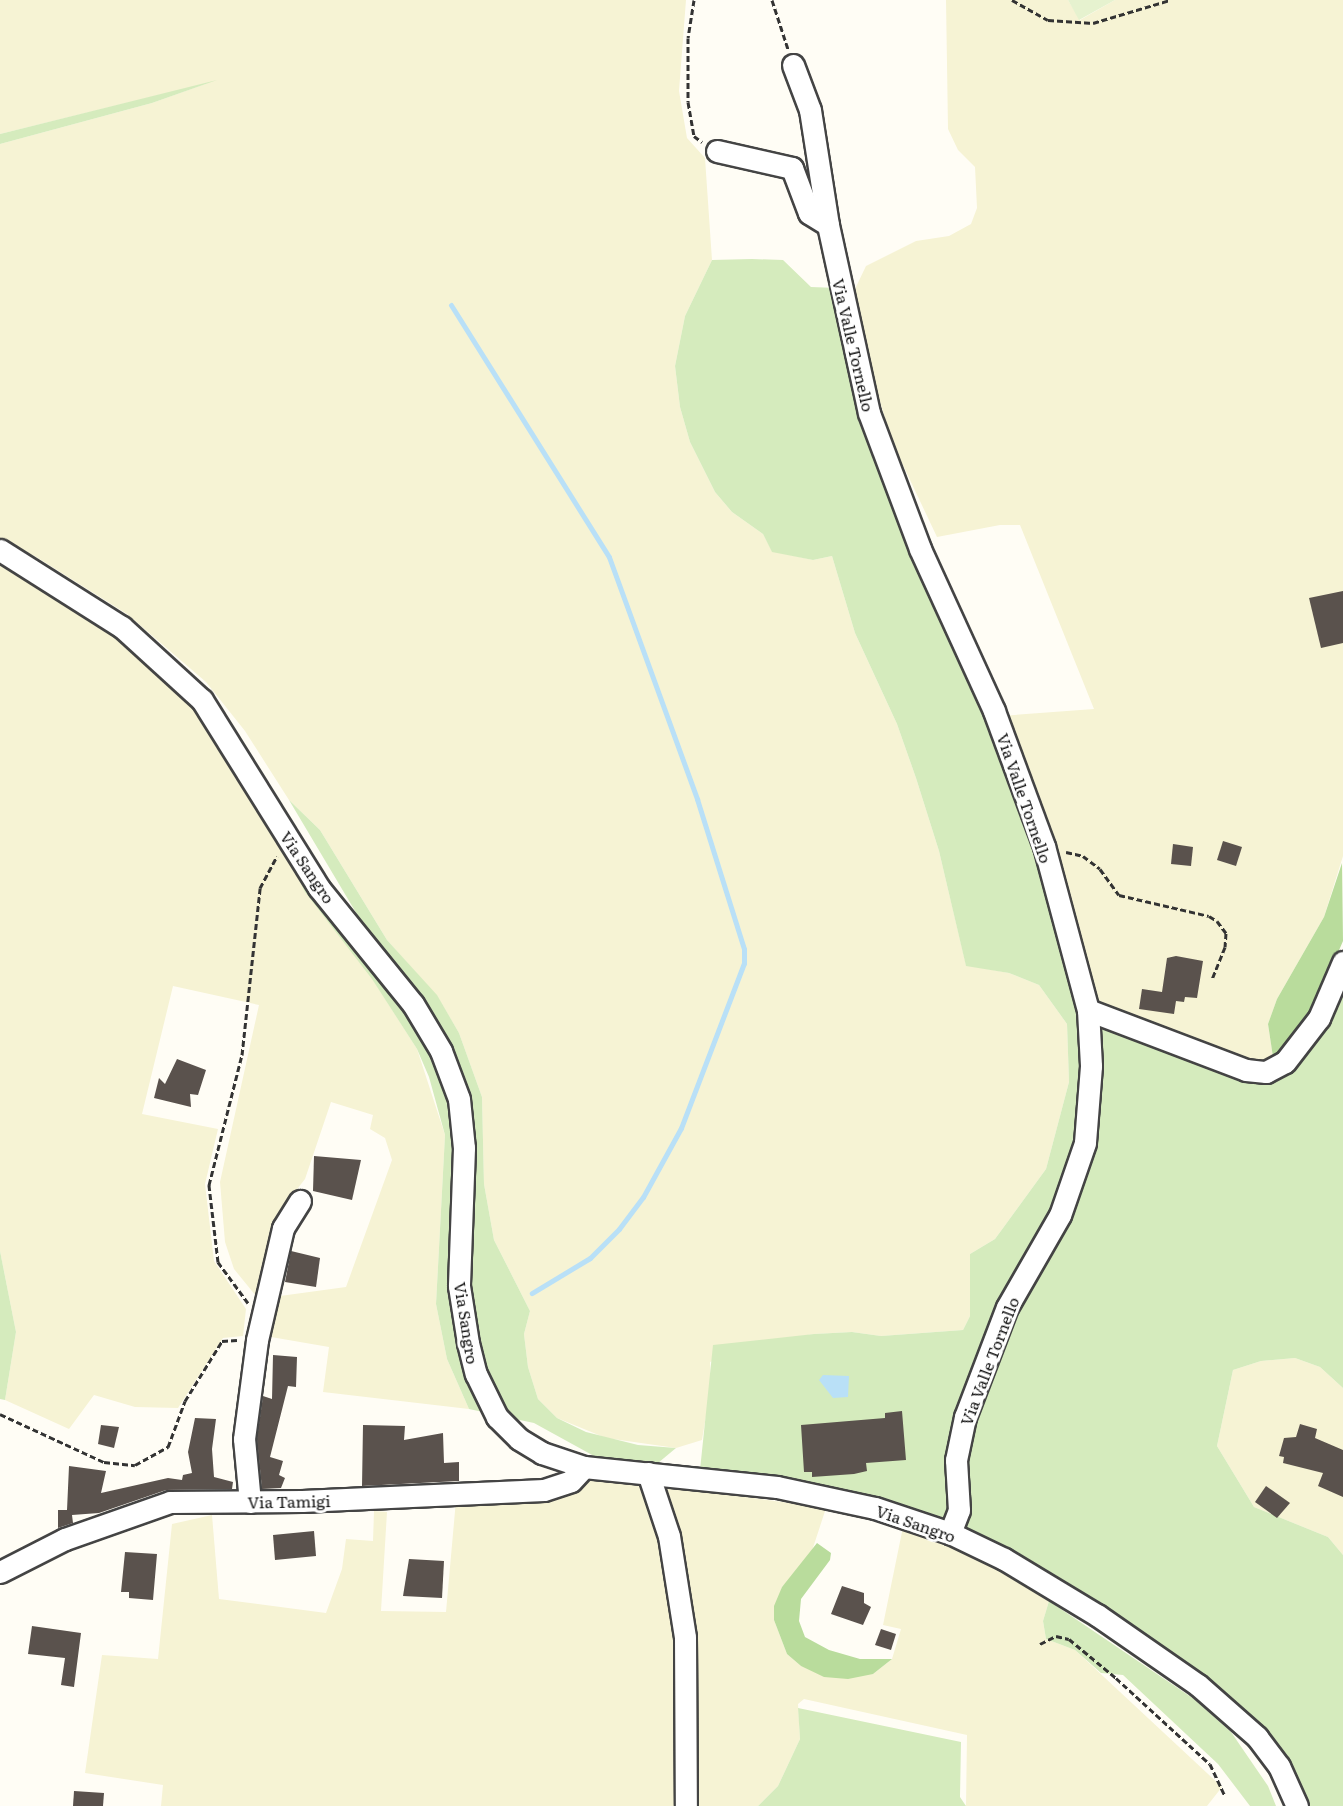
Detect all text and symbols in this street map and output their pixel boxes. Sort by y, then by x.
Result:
street label: Via Valle Tornello [829,277,879,413]
street label: Via Valle Tornello [994,731,1056,865]
street label: Via Sangro [277,827,339,907]
street label: Via Sangro [451,1281,483,1365]
street label: Via Valle Tornello [956,1294,1022,1428]
street label: Via Tamigi [247,1491,331,1511]
street label: Via Sangro [874,1500,958,1546]

